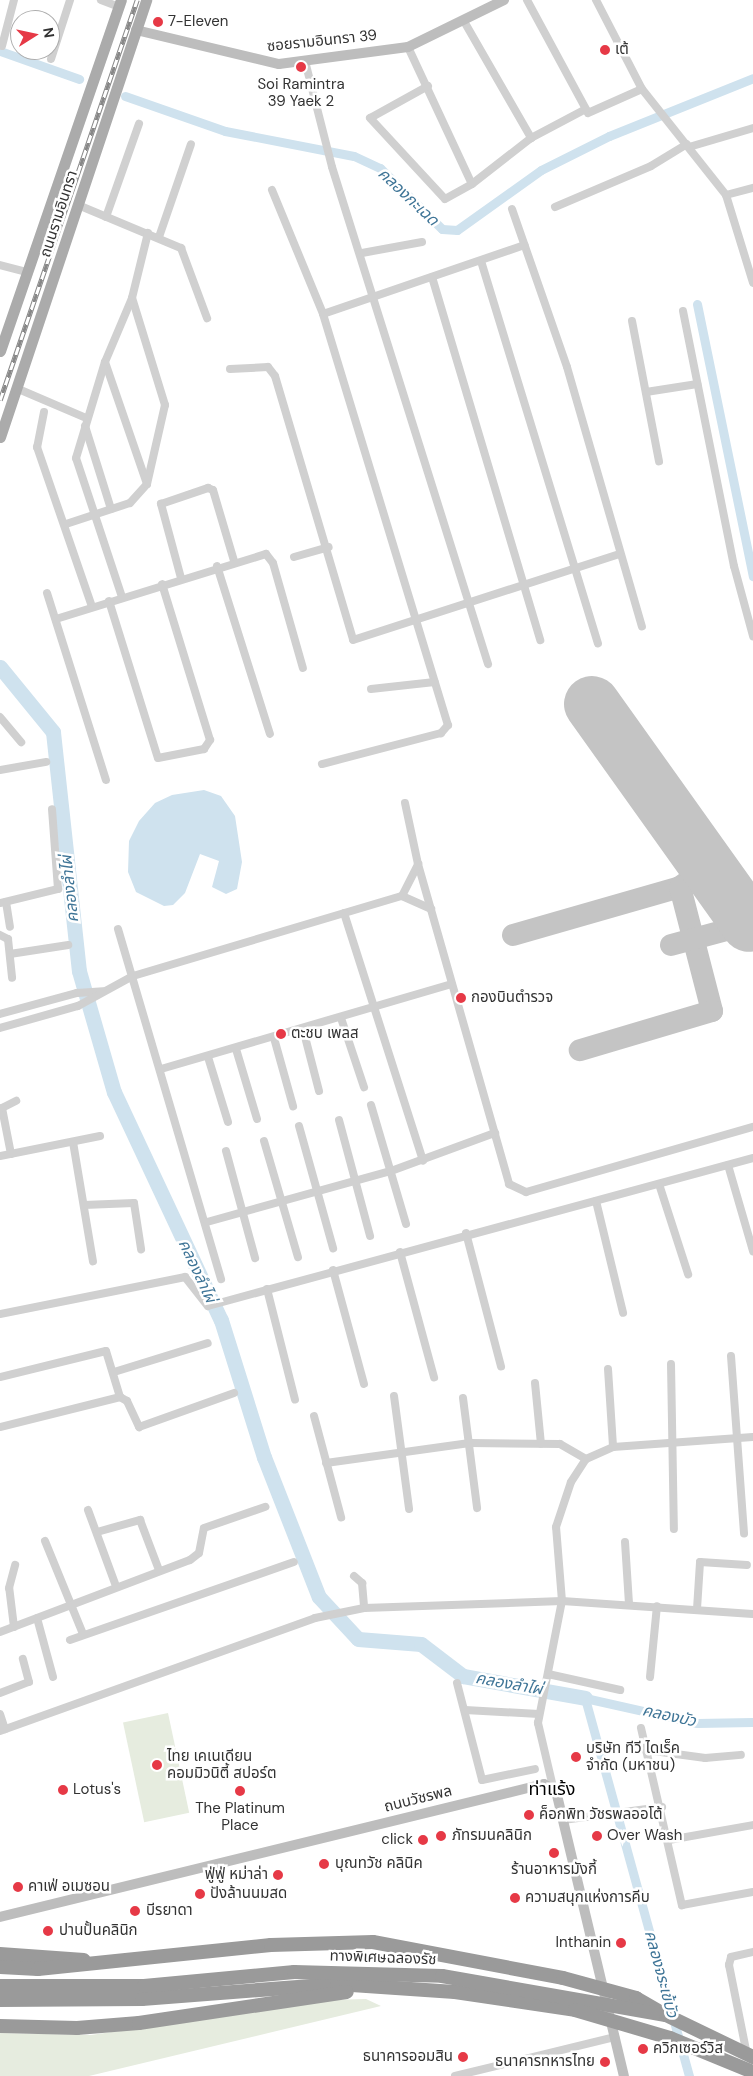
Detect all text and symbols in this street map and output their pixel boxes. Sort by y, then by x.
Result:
north arrow [10,10,60,60]
place label: 7-Eleven [168,13,228,31]
marker: 7-Eleven [152,16,164,28]
text: N [39,26,59,39]
street label: ซอยรามอินทรา 39 [266,26,378,56]
place label: เต้ [615,41,629,59]
marker: เต้ [599,44,611,56]
marker: Soi Ramintra 39 Yaek 2 [295,61,307,73]
place label: Soi Ramintra 39 Yaek 2 [257,75,345,110]
water label: คลองกะเฉด [374,164,442,230]
street label: ถนนรามอินทรา [36,168,82,260]
water label: คลองลำไผ่ [57,854,83,924]
place label: กองบินตำรวจ [471,989,553,1007]
marker: กองบินตำรวจ [455,992,467,1004]
place label: ตะชบ เพลส [291,1025,359,1043]
marker: ตะชบ เพลส [275,1028,287,1040]
water label: คลองลำไผ่ [174,1236,220,1306]
water label: คลองลำไผ่ [474,1669,544,1699]
water label: คลองบัว [640,1701,698,1731]
place label: บริษัท ทีวี ไดเร็ค จำกัด (มหาชน) [586,1739,680,1774]
place label: ไทย เคเนเดียน คอมมิวนิตี้ สปอร์ต [167,1747,276,1782]
marker: บริษัท ทีวี ไดเร็ค จำกัด (มหาชน) [570,1751,582,1763]
marker: ไทย เคเนเดียน คอมมิวนิตี้ สปอร์ต [151,1759,163,1771]
district label: ท่าแร้ง [529,1778,575,1800]
place label: Lotus's [73,1781,121,1799]
street label: ถนนวัชรพล [382,1782,454,1816]
marker: Lotus's [57,1784,69,1796]
marker: The Platinum Place [234,1785,246,1797]
place label: The Platinum Place [195,1799,285,1834]
place label: ค็อกพิท วัชรพลออโต้ [539,1806,663,1824]
marker: ค็อกพิท วัชรพลออโต้ [523,1809,535,1821]
place label: ภัทรมนคลินิก [452,1827,532,1845]
place label: Over Wash [607,1827,682,1845]
marker: ภัทรมนคลินิก [434,1829,448,1843]
marker: Over Wash [591,1830,603,1842]
place label: click [381,1831,413,1849]
marker: click [417,1834,429,1846]
marker: ร้านอาหารมังกี้ [548,1847,560,1859]
place label: บุณทวัช คลินิค [335,1855,423,1873]
marker: บุณทวัช คลินิค [317,1857,331,1871]
place label: ร้านอาหารมังกี้ [511,1861,597,1879]
place label: ฟู่ฟู่ หม่าล่า [205,1866,268,1884]
marker: ฟู่ฟู่ หม่าล่า [272,1869,284,1881]
place label: คาเฟ่ อเมซอน [28,1878,110,1896]
marker: คาเฟ่ อเมซอน [12,1881,24,1893]
place label: ปังล้านนมสด [210,1885,287,1903]
marker: ปังล้านนมสด [194,1888,206,1900]
place label: ความสนุกแห่งการคีบ [525,1889,650,1907]
marker: ความสนุกแห่งการคีบ [509,1892,521,1904]
place label: บีรยาดา [146,1902,193,1920]
marker: บีรยาดา [128,1904,142,1918]
place label: ปานปั้นคลินิก [59,1922,138,1940]
marker: ปานปั้นคลินิก [41,1924,55,1938]
water label: คลองจระเข้บัว [640,1928,682,2020]
place label: Inthanin [555,1934,611,1952]
marker: Inthanin [615,1937,627,1949]
street label: ทางพิเศษฉลองรัช [329,1947,437,1969]
place label: ควิกเซอร์วิส [653,2040,723,2058]
marker: ควิกเซอร์วิส [637,2043,649,2055]
place label: ธนาคารออมสิน [363,2048,453,2066]
marker: ธนาคารออมสิน [457,2051,469,2063]
place label: ธนาคารทหารไทย [495,2053,595,2071]
marker: ธนาคารทหารไทย [599,2056,611,2068]

